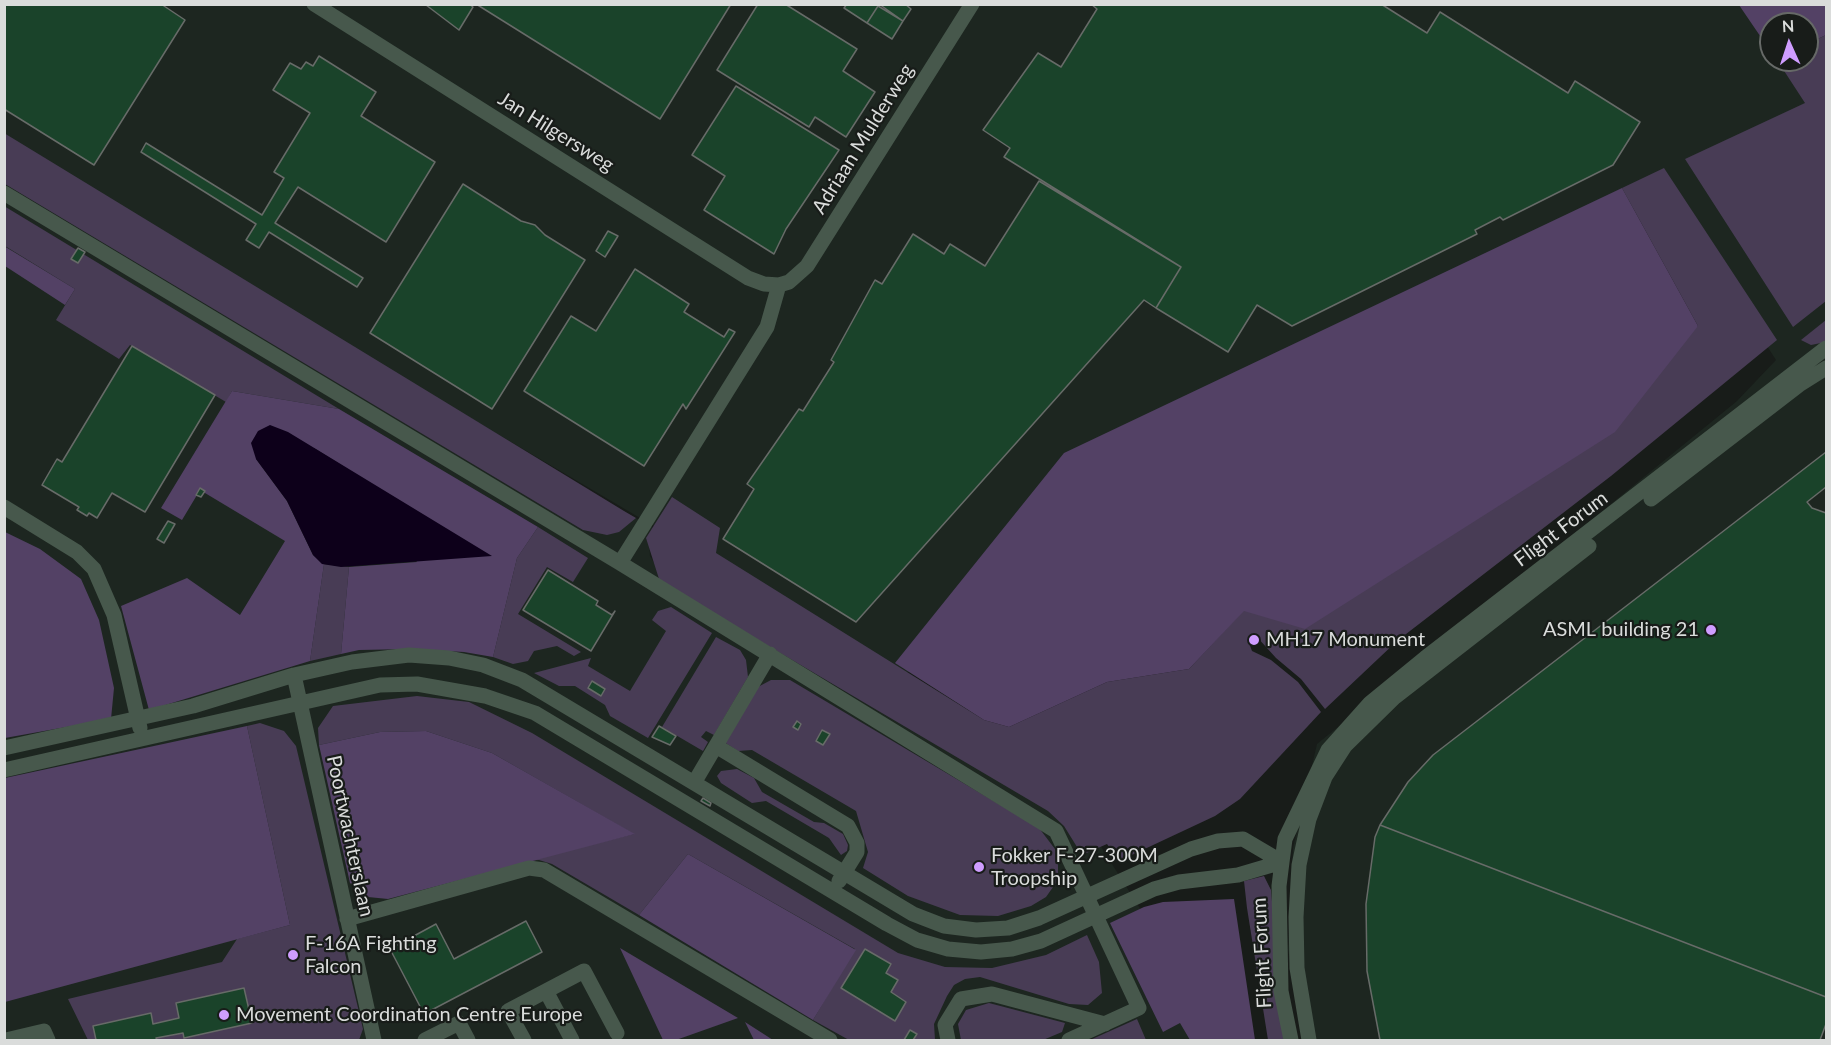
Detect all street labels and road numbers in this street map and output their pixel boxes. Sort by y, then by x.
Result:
street label: Adriaan Mulderweg [807,59,919,219]
street label: Jan Hilgersweg [494,87,618,177]
street label: Flight Forum [1509,486,1613,572]
street label: Poortwachterslaan [321,753,379,919]
street label: Flight Forum [1247,897,1277,1009]

